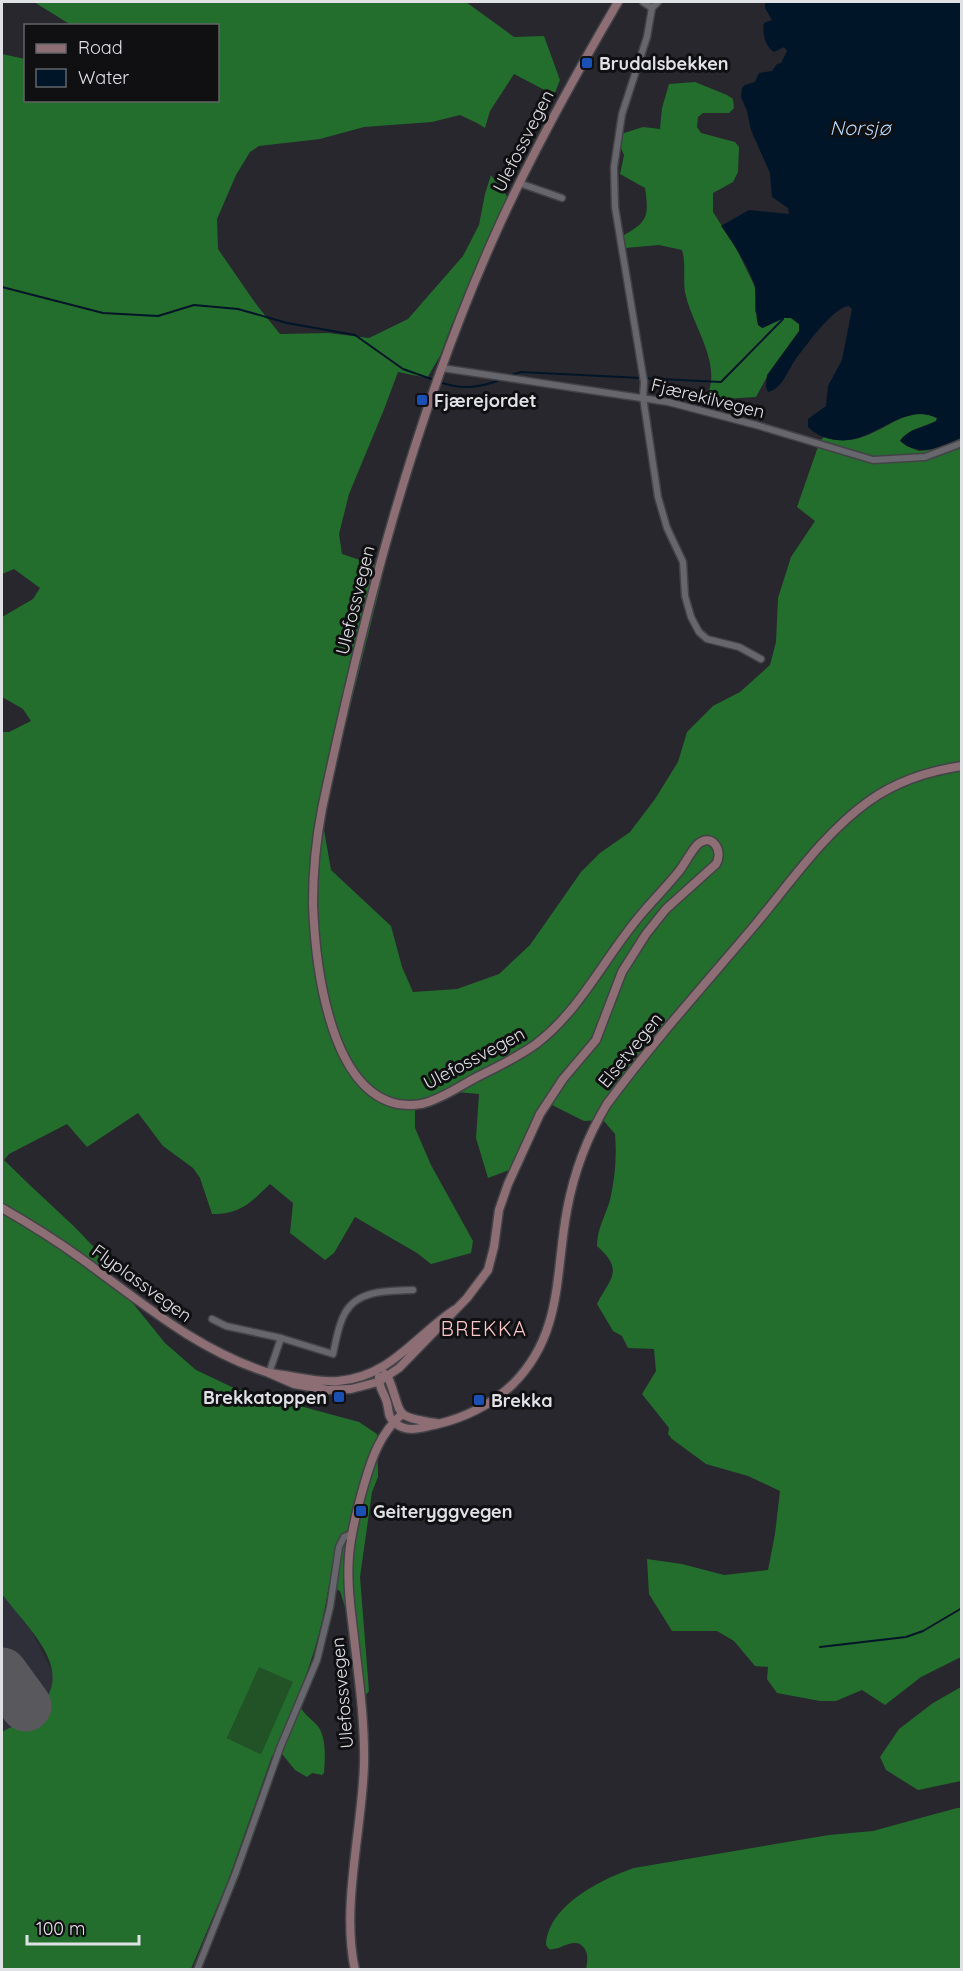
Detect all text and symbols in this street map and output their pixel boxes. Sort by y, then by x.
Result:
legend [24,24,219,102]
text: Road [78,36,123,59]
place label: Brudalsbekken [599,52,729,75]
marker: Brudalsbekken [580,56,594,70]
text: Water [78,66,129,89]
street label: Ulefossvegen [487,86,559,196]
water label: Norsjø [829,115,893,140]
street label: Fjærekilvegen [649,373,767,423]
place label: Fjærejordet [434,389,537,412]
marker: Fjærejordet [415,393,429,407]
street label: Ulefossvegen [330,543,380,657]
street label: Elsetvegen [593,1008,667,1092]
street label: Ulefossvegen [419,1022,529,1094]
street label: Flyplassvegen [87,1239,197,1327]
district label: BREKKA [441,1316,527,1341]
place label: Brekkatoppen [203,1386,327,1409]
place label: Brekka [491,1389,552,1412]
marker: Brekkatoppen [332,1390,346,1404]
marker: Brekka [472,1393,486,1407]
place label: Geiteryggvegen [373,1500,512,1523]
marker: Geiteryggvegen [354,1504,368,1518]
street label: Ulefossvegen [326,1636,358,1750]
scale bar [27,1908,140,1946]
text: 100 m [36,1917,85,1940]

